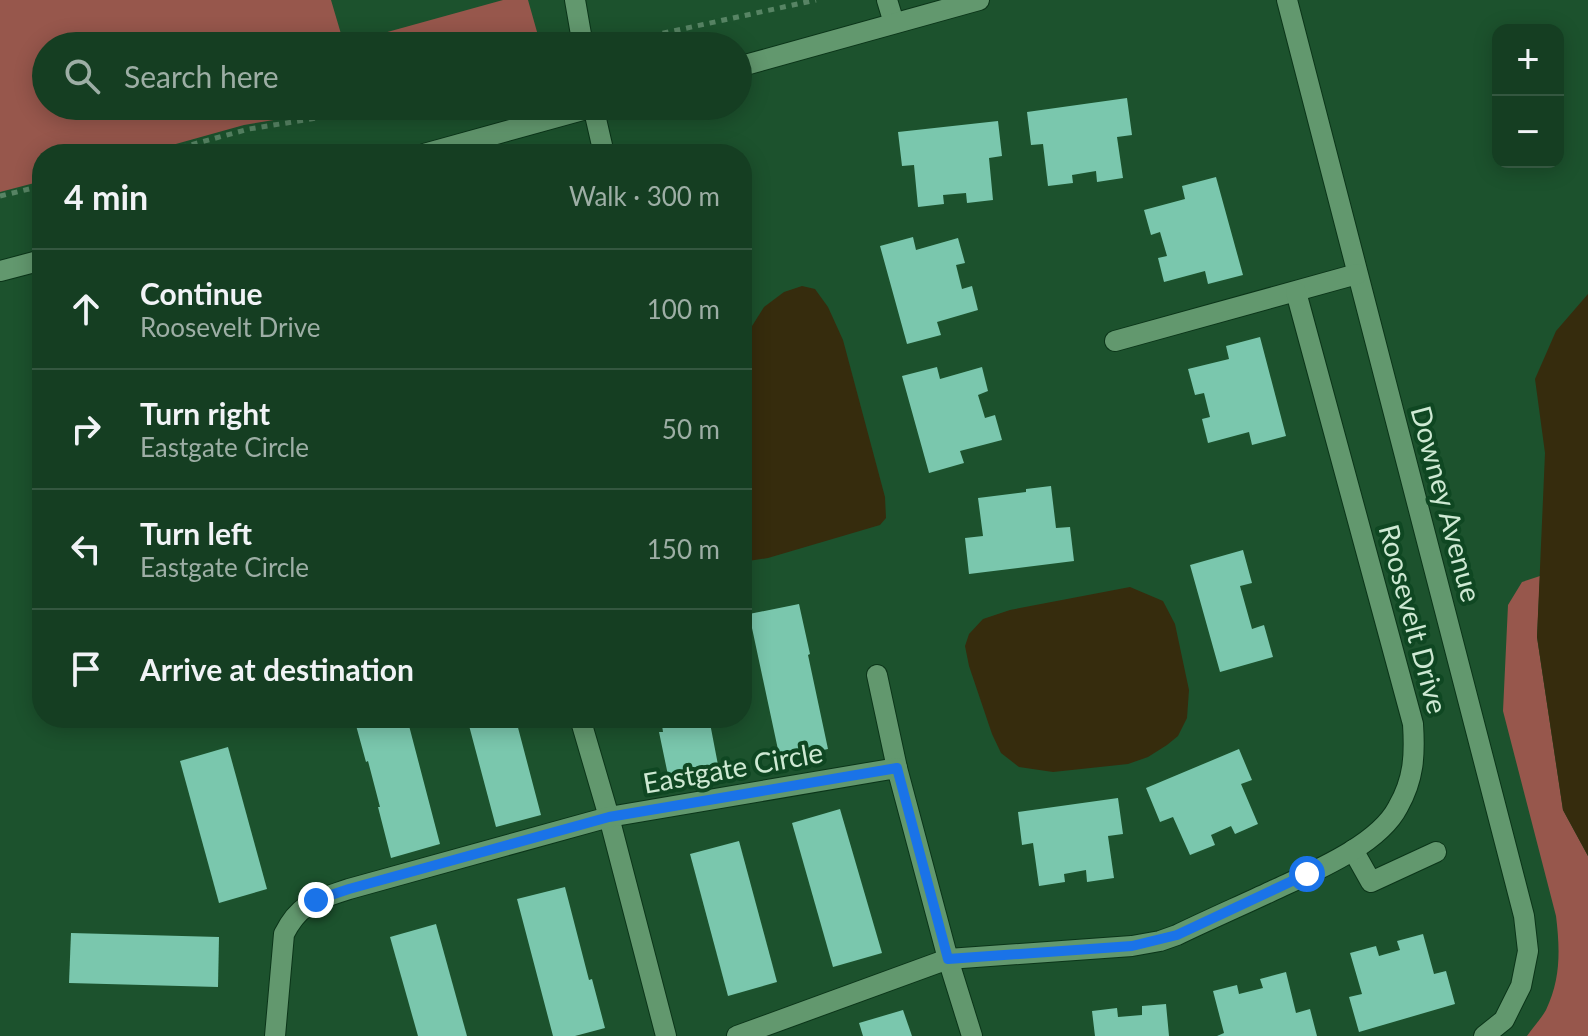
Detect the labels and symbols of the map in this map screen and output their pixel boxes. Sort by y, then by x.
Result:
street label: Downey Avenue [1404,402,1489,605]
street label: Roosevelt Drive [1372,520,1456,717]
street label: Eastgate Circle [640,734,825,800]
route start [1289,856,1325,892]
route end [298,882,334,918]

